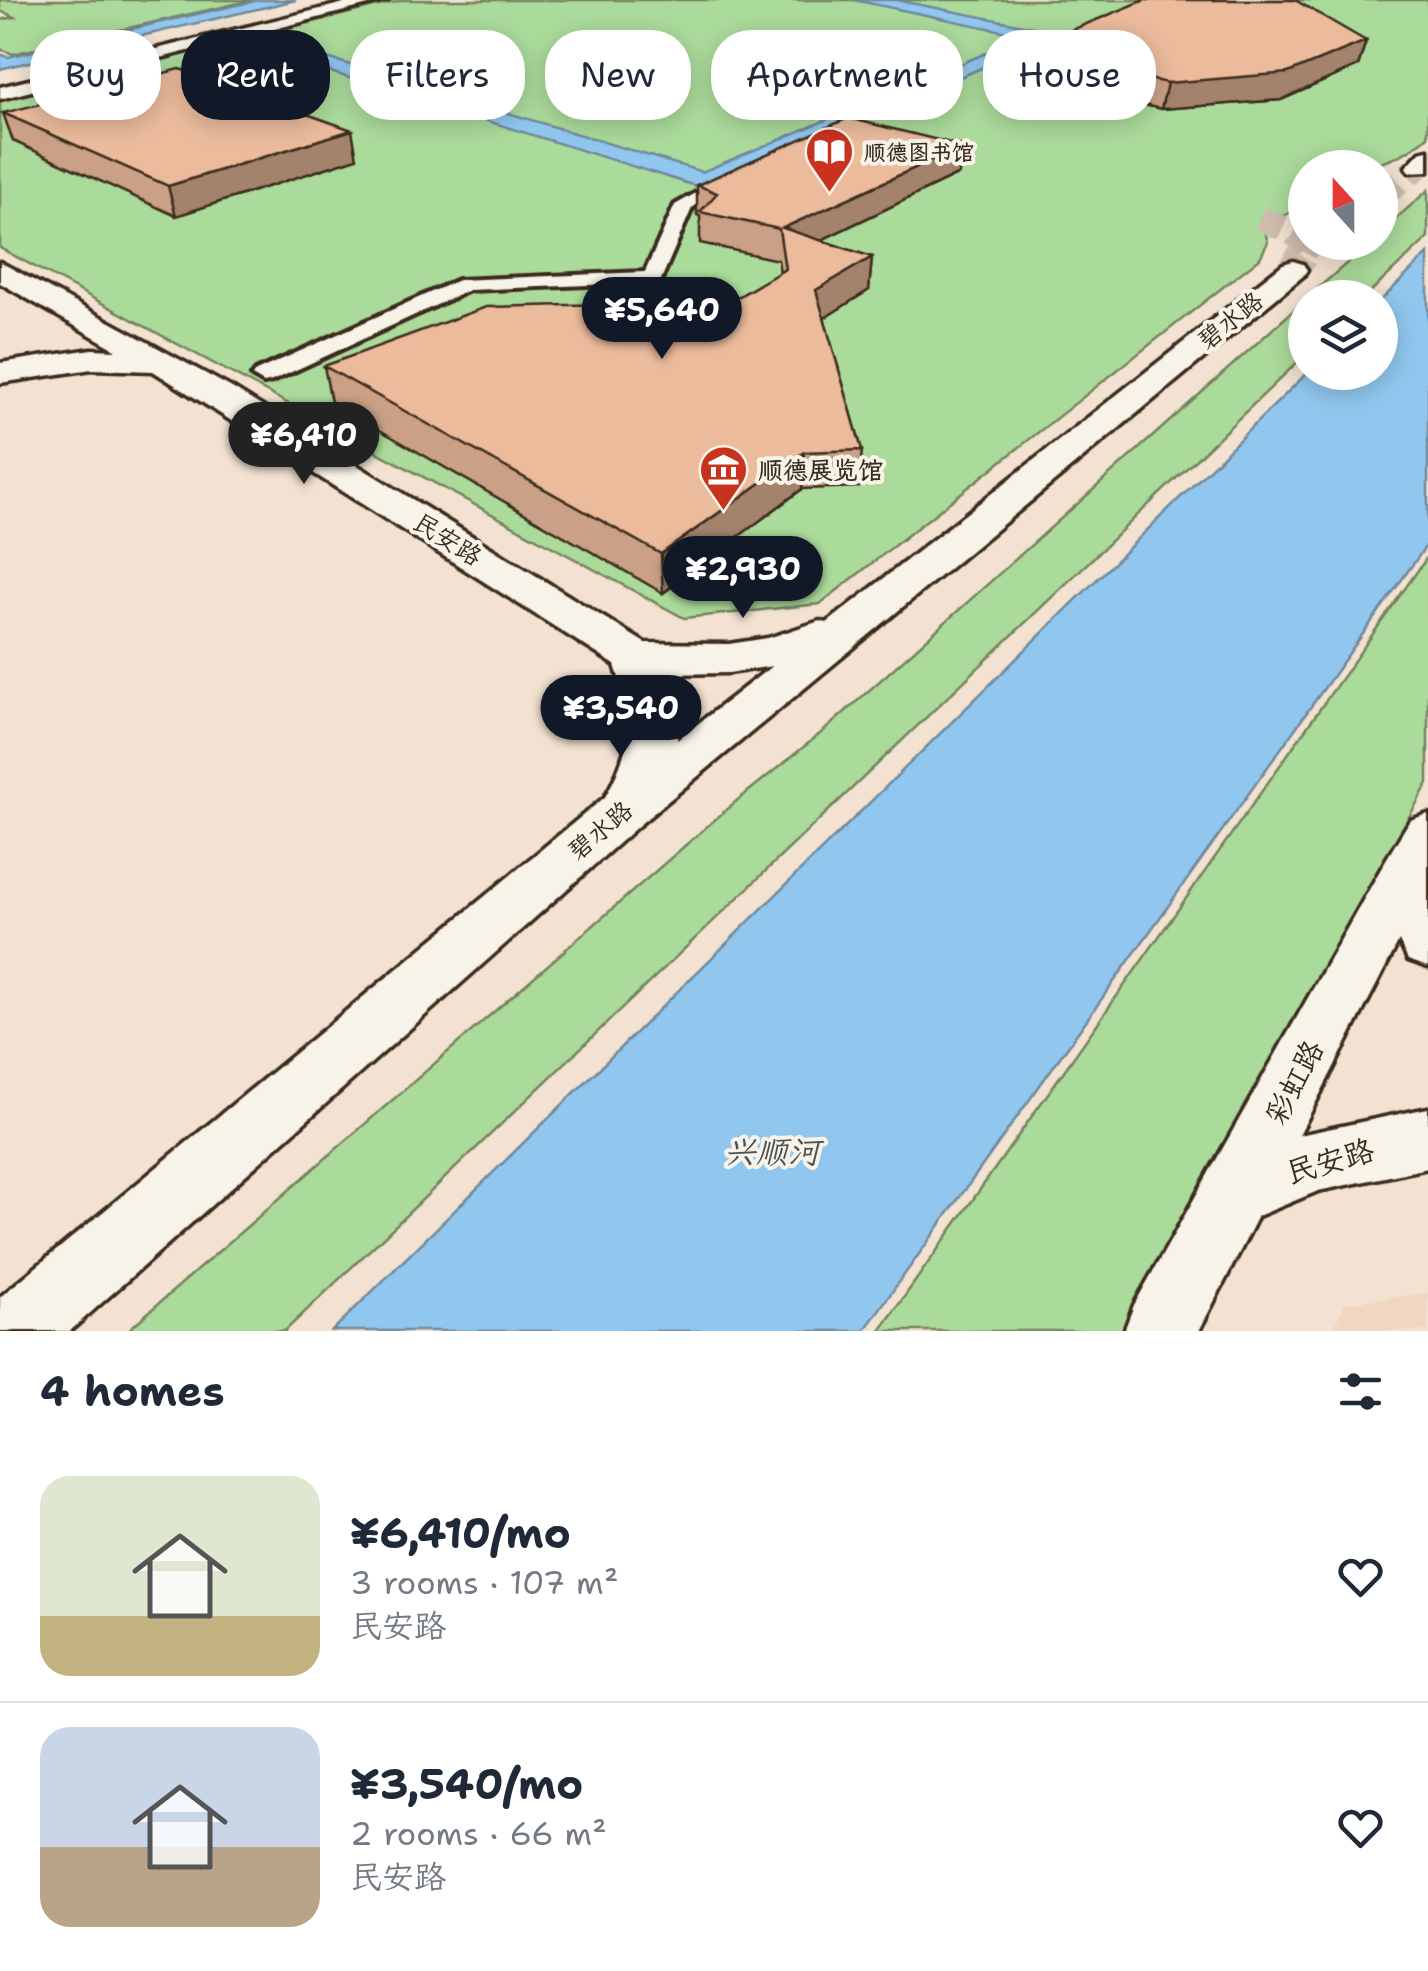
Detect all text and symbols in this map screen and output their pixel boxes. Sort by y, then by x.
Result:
chip: Buy [30,30,161,120]
chip: Rent [181,30,330,120]
chip: Filters [350,30,525,120]
chip: New [545,30,691,120]
chip: Apartment [711,30,963,120]
chip: House [983,30,1156,120]
library icon: 顺德图书馆 [803,126,855,194]
place label: 顺德图书馆 [864,138,974,167]
north arrow [1288,150,1398,260]
map controls [1288,150,1398,390]
pin: ¥5,640 [581,277,743,362]
button: layers [1288,280,1398,390]
street label: 碧水路 [1190,283,1270,357]
text: ¥5,640 [604,288,720,331]
pin: ¥6,410 [223,402,385,487]
text: ¥6,410 [250,413,358,456]
museum icon: 顺德展览馆 [697,444,749,512]
place label: 顺德展览馆 [758,453,883,487]
street label: 民安路 [407,505,489,573]
pin: ¥2,930 [662,536,824,621]
text: ¥2,930 [685,547,801,590]
pin: ¥3,540 [540,675,702,760]
text: ¥3,540 [562,686,680,729]
street label: 碧水路 [560,793,640,867]
street label: 彩虹路 [1255,1033,1333,1131]
street label: 民安路 [1281,1129,1379,1193]
water label: 兴顺河 [724,1130,825,1173]
text: 4 homes [40,1363,225,1419]
icon: filters [1333,1364,1388,1419]
text: ¥6,410/mo [350,1505,571,1561]
icon: home [120,1516,240,1636]
icon: heart [1333,1549,1388,1604]
text: 3 rooms · 107 m² [350,1561,618,1604]
text: 民安路 [350,1604,446,1647]
text: ¥3,540/mo [350,1756,583,1812]
icon: home [120,1767,240,1887]
icon: heart [1333,1800,1388,1855]
text: 2 rooms · 66 m² [350,1812,607,1855]
text: 民安路 [350,1855,446,1898]

